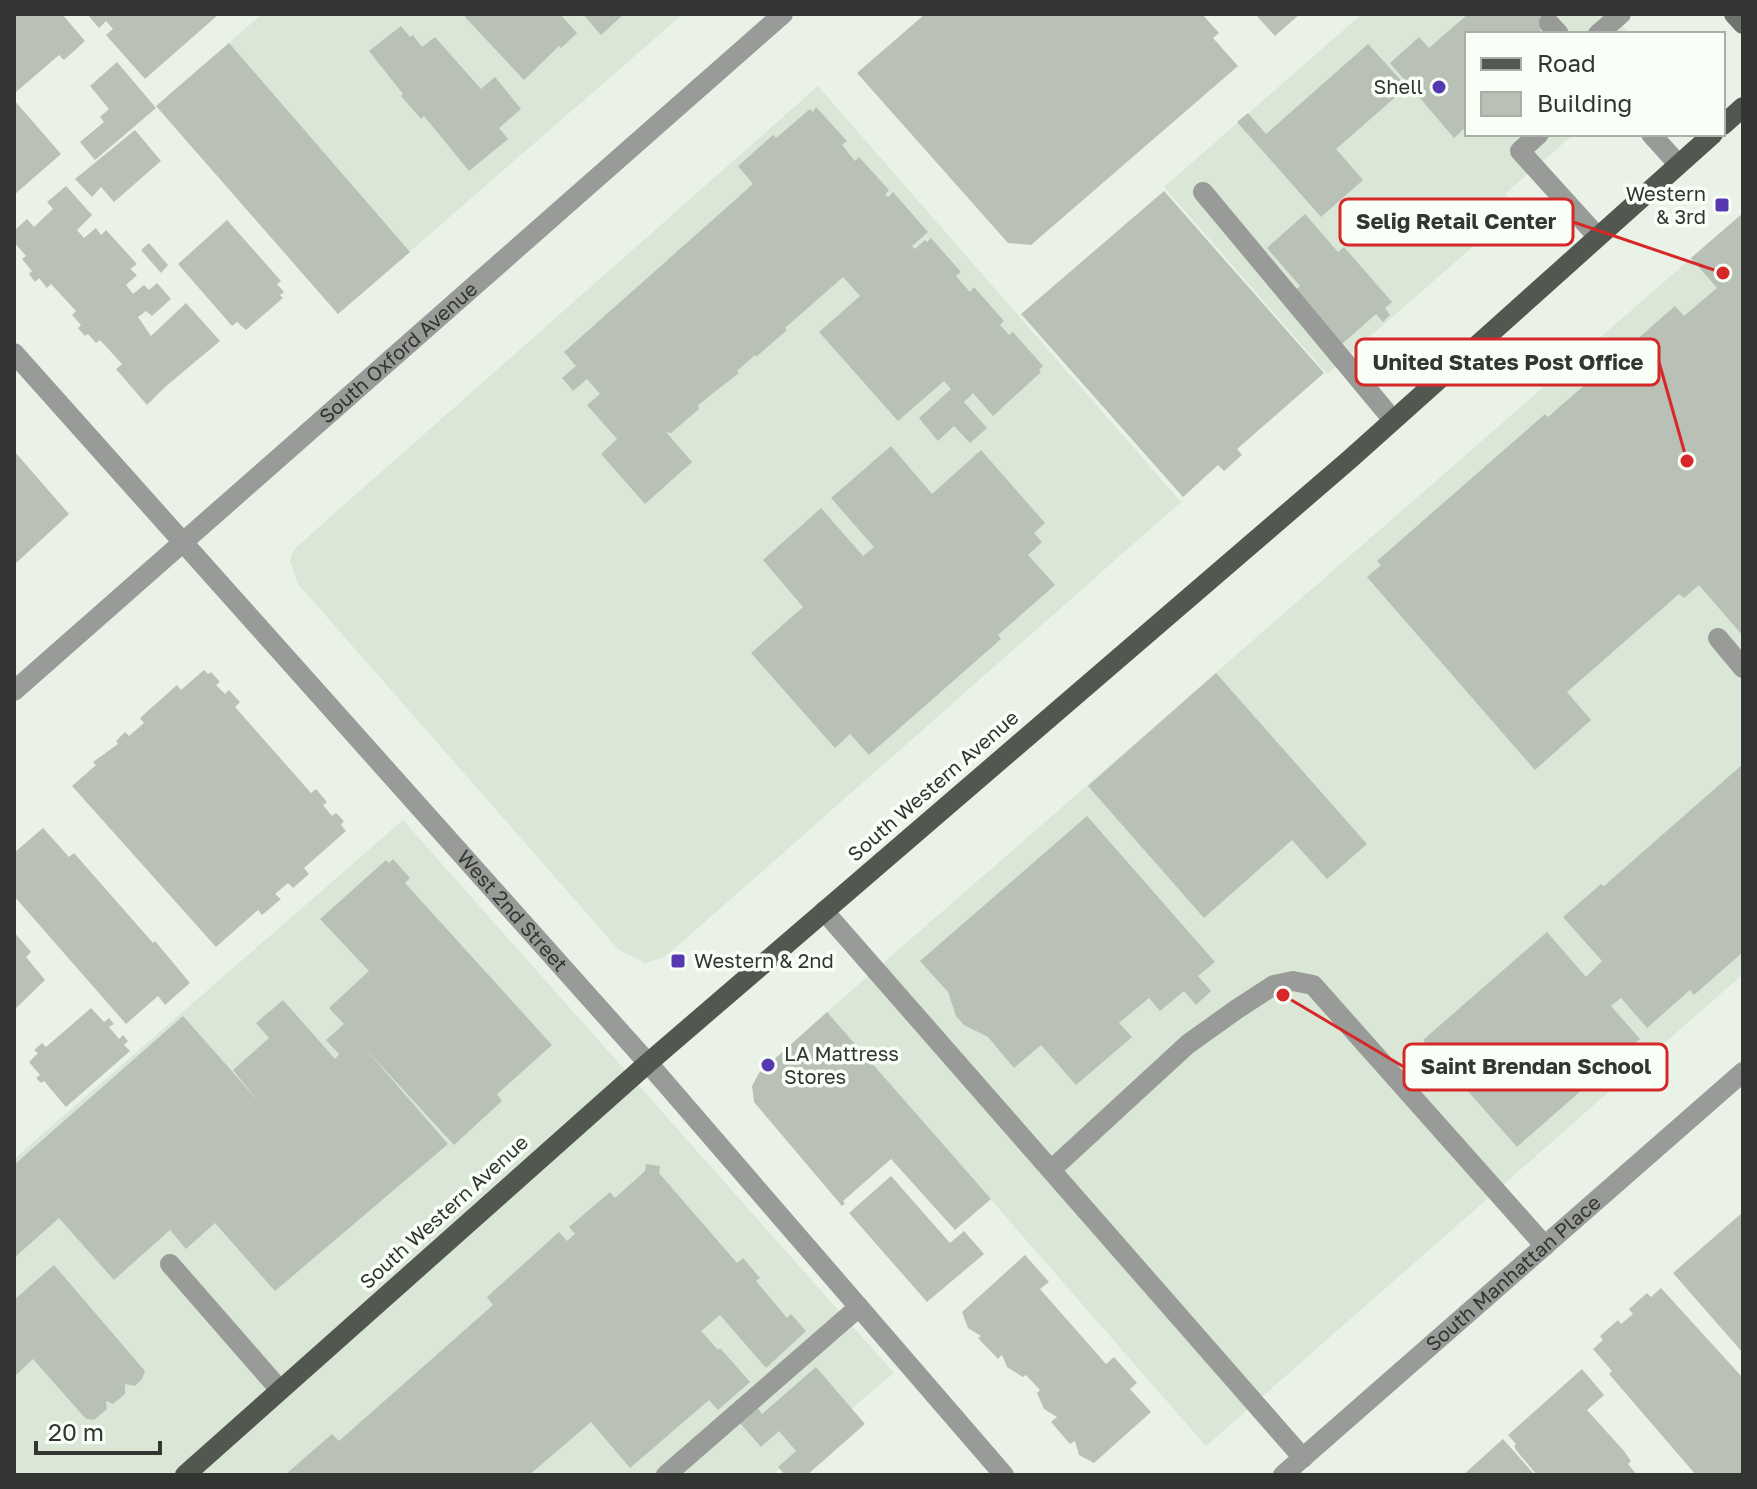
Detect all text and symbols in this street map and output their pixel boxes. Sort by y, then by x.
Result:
legend [1465,32,1725,136]
text: Road [1537,48,1596,77]
place label: Shell [1374,74,1423,98]
marker: Shell [1430,78,1448,96]
text: Building [1537,88,1632,117]
place label: Western & 3rd [1626,181,1706,228]
marker: Western & 3rd [1713,196,1731,214]
callout: Selig Retail Center [1340,199,1573,245]
text: Selig Retail Center [1356,207,1557,234]
street label: South Oxford Avenue [314,276,482,428]
callout: United States Post Office [1356,339,1659,385]
text: United States Post Office [1372,348,1644,375]
street label: South Western Avenue [842,705,1023,866]
street label: West 2nd Street [453,845,573,976]
place label: Western & 2nd [694,948,834,972]
marker: Western & 2nd [669,952,687,970]
place label: LA Mattress Stores [784,1041,899,1088]
callout: Saint Brendan School [1404,1044,1667,1090]
text: Saint Brendan School [1421,1052,1651,1079]
marker: LA Mattress Stores [759,1056,777,1074]
street label: South Western Avenue [354,1129,532,1293]
street label: South Manhattan Place [1420,1190,1605,1356]
scale bar [36,1405,160,1455]
text: 20 m [48,1417,104,1446]

